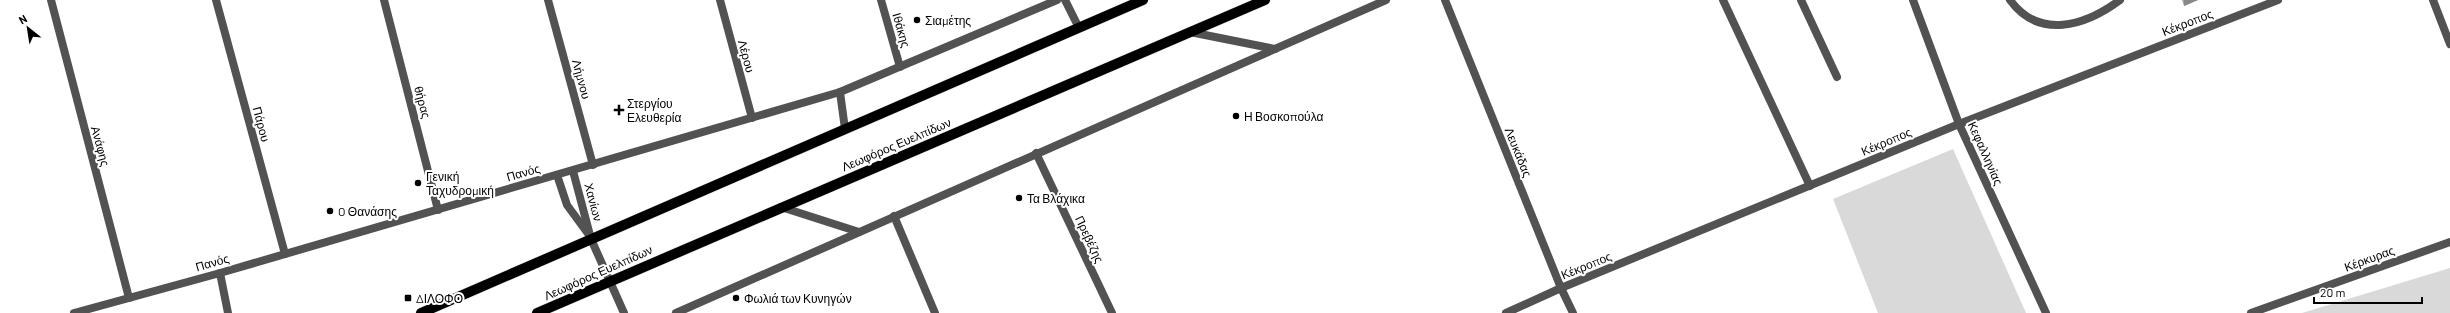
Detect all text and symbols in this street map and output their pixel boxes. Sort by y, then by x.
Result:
street label: Κέκροπος [2160,6,2215,39]
north arrow [8,8,48,48]
text: N [16,11,29,26]
street label: Ιθάκης [889,11,914,49]
place label: Σιαμέτης [925,13,971,28]
marker: Σιαμέτης [912,15,922,25]
street label: Λέρου [735,38,758,74]
street label: Λήμνου [569,58,594,101]
street label: θήρας [411,84,434,120]
place label: Στεργίου Ελευθερία [627,96,681,125]
street label: Πάρου [250,105,273,143]
marker: Στεργίου Ελευθερία [614,105,624,115]
place label: Η Βοσκοπούλα [1244,109,1323,123]
marker: Η Βοσκοπούλα [1231,111,1241,121]
street label: Λεωφόρος Ευελπίδων [839,115,953,174]
street label: Κεφαλληνίας [1965,119,2006,188]
street label: Ανάφης [88,124,113,168]
street label: Κέκροπος [1859,124,1914,159]
street label: Λευκάδας [1502,125,1535,179]
street label: Πανός [505,161,542,184]
place label: Γενική Ταχυδρομική [426,169,494,198]
marker: Γενική Ταχυδρομική [413,178,423,188]
street label: Χανίων [582,181,606,223]
place label: Τα Βλάχικα [1027,191,1085,206]
marker: Τα Βλάχικα [1014,193,1024,203]
place label: O Θανάσης [338,204,397,219]
marker: O Θανάσης [325,206,335,216]
street label: Πρεβέζης [1072,213,1107,266]
street label: Λεωφόρος Ευελπίδων [542,242,655,303]
street label: Κέρκυρας [2342,242,2397,274]
street label: Κέκροπος [1559,248,1614,282]
street label: Πανός [194,251,231,274]
scale bar [2314,279,2422,305]
text: 20 m [2320,285,2346,299]
place label: ΔΙΛΟΦΟ [416,291,463,305]
place label: Φωλιά των Κυνηγών [744,291,852,306]
marker: ΔΙΛΟΦΟ [403,293,413,303]
marker: Φωλιά των Κυνηγών [731,293,741,303]

